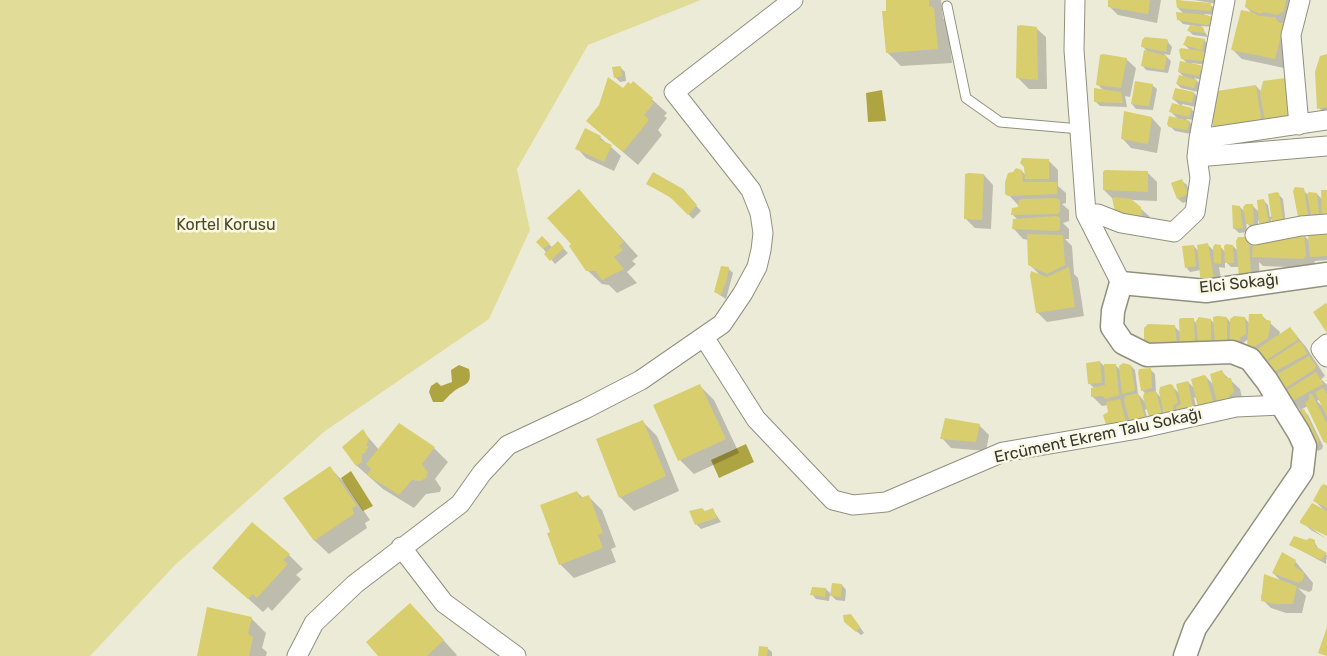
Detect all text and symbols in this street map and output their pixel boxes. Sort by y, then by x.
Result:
park label: Kortel Korusu [176,215,276,235]
street label: Elci Sokağı [1198,270,1280,298]
street label: Ercüment Ekrem Talu Sokağı [993,405,1203,467]

